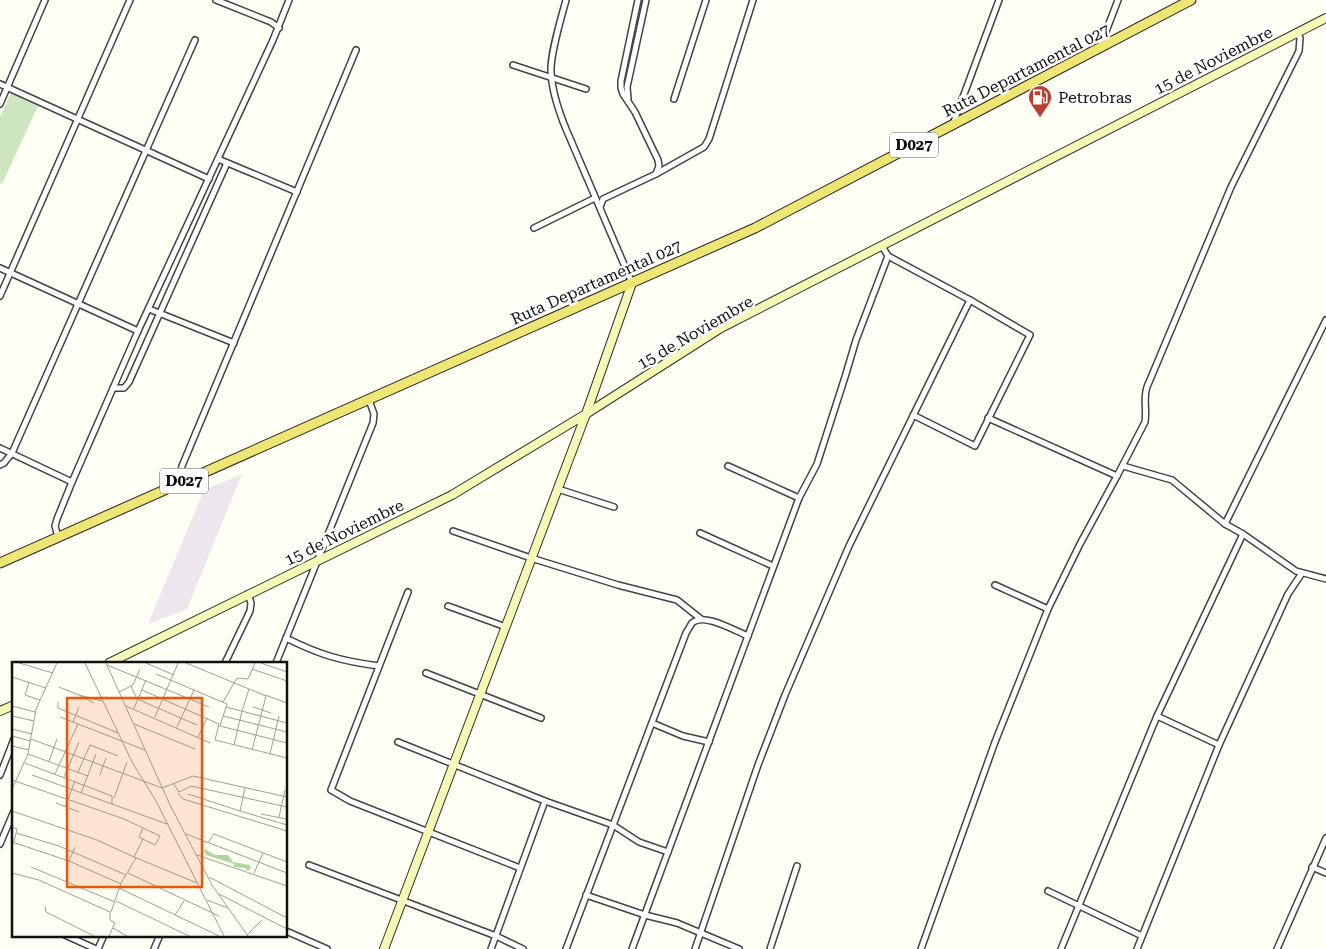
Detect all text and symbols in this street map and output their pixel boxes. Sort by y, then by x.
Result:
street label: Ruta Departamental 027 [939,20,1113,121]
street label: 15 de Noviembre [1151,22,1276,98]
fuel station icon: Petrobras [1027,84,1053,118]
place label: Petrobras [1058,88,1132,107]
road number: D027 [890,132,938,158]
street label: Ruta Departamental 027 [508,236,685,329]
street label: 15 de Noviembre [634,292,757,373]
road number: D027 [160,468,208,494]
street label: 15 de Noviembre [282,495,407,570]
inset map [12,662,288,936]

